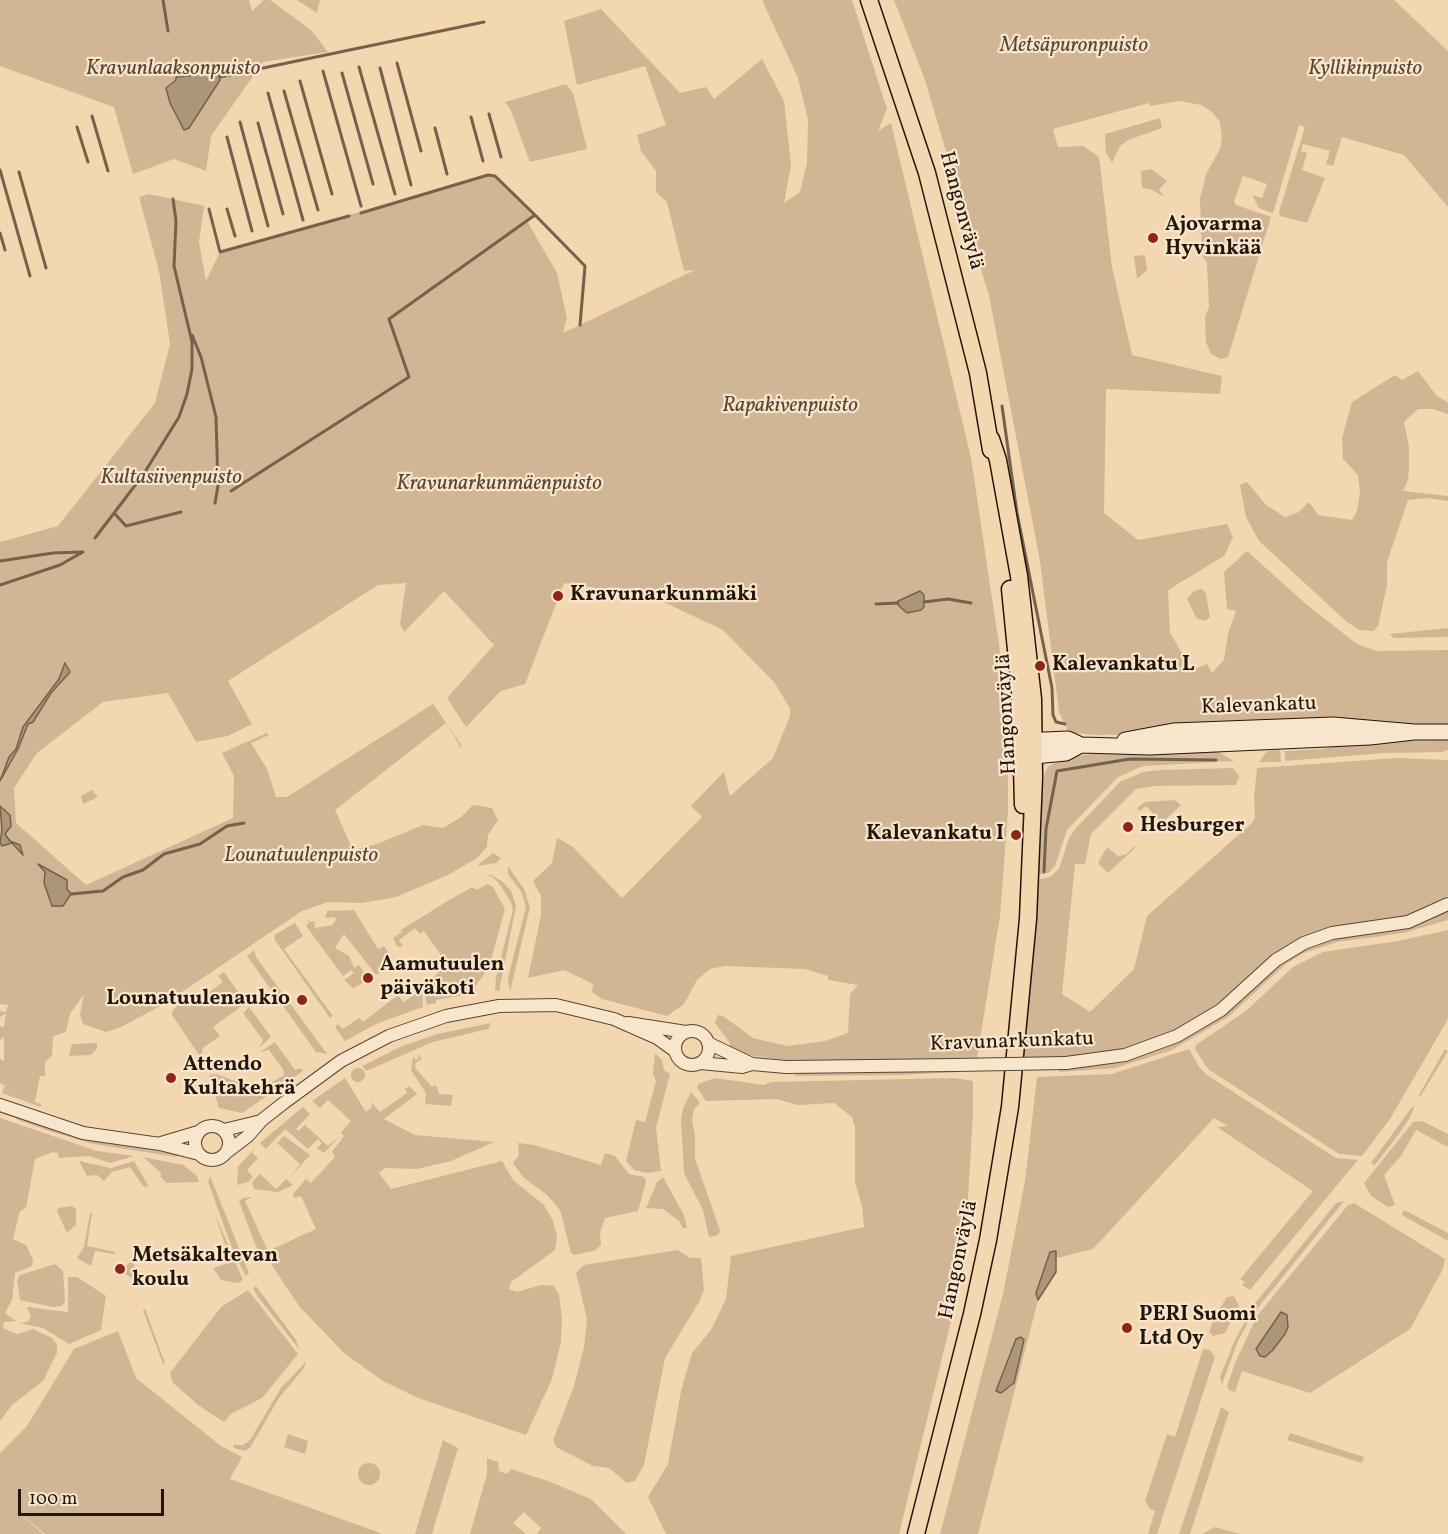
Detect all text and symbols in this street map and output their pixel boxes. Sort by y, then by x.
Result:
park label: Metsäpuronpuisto [1000,34,1148,60]
park label: Kravunlaaksonpuisto [86,57,260,83]
park label: Kyllikinpuisto [1308,57,1422,83]
street label: Hangonväylä [932,149,988,273]
place label: Ajovarma Hyvinkää [1165,213,1262,263]
marker: Ajovarma Hyvinkää [1146,231,1160,245]
park label: Rapakivenpuisto [722,394,858,420]
park label: Kultasiivenpuisto [100,466,242,492]
park label: Kravunarkunmäenpuisto [396,472,602,498]
place label: Kravunarkunmäki [570,583,757,609]
marker: Kravunarkunmäki [551,589,565,603]
street label: Hangonväylä [992,653,1024,775]
place label: Kalevankatu L [1052,653,1195,679]
marker: Kalevankatu L [1033,659,1047,673]
street label: Kalevankatu [1201,692,1317,722]
place label: Hesburger [1140,814,1244,840]
marker: Hesburger [1121,820,1135,834]
place label: Kalevankatu I [866,822,1004,848]
marker: Kalevankatu I [1009,828,1023,842]
park label: Lounatuulenpuisto [224,844,378,870]
place label: Aamutuulen päiväkoti [380,953,504,1003]
marker: Aamutuulen päiväkoti [361,971,375,985]
place label: Lounatuulenaukio [106,987,290,1013]
marker: Lounatuulenaukio [295,993,309,1007]
street label: Kravunarkunkatu [930,1028,1094,1058]
place label: Attendo Kultakehrä [183,1053,296,1103]
marker: Attendo Kultakehrä [164,1071,178,1085]
street label: Hangonväylä [935,1198,985,1322]
place label: Metsäkaltevan koulu [132,1244,278,1294]
marker: Metsäkaltevan koulu [113,1262,127,1276]
place label: PERI Suomi Ltd Oy [1139,1303,1257,1353]
marker: PERI Suomi Ltd Oy [1120,1321,1134,1335]
scale bar [21,1477,166,1515]
text: 100 m [29,1487,78,1512]

